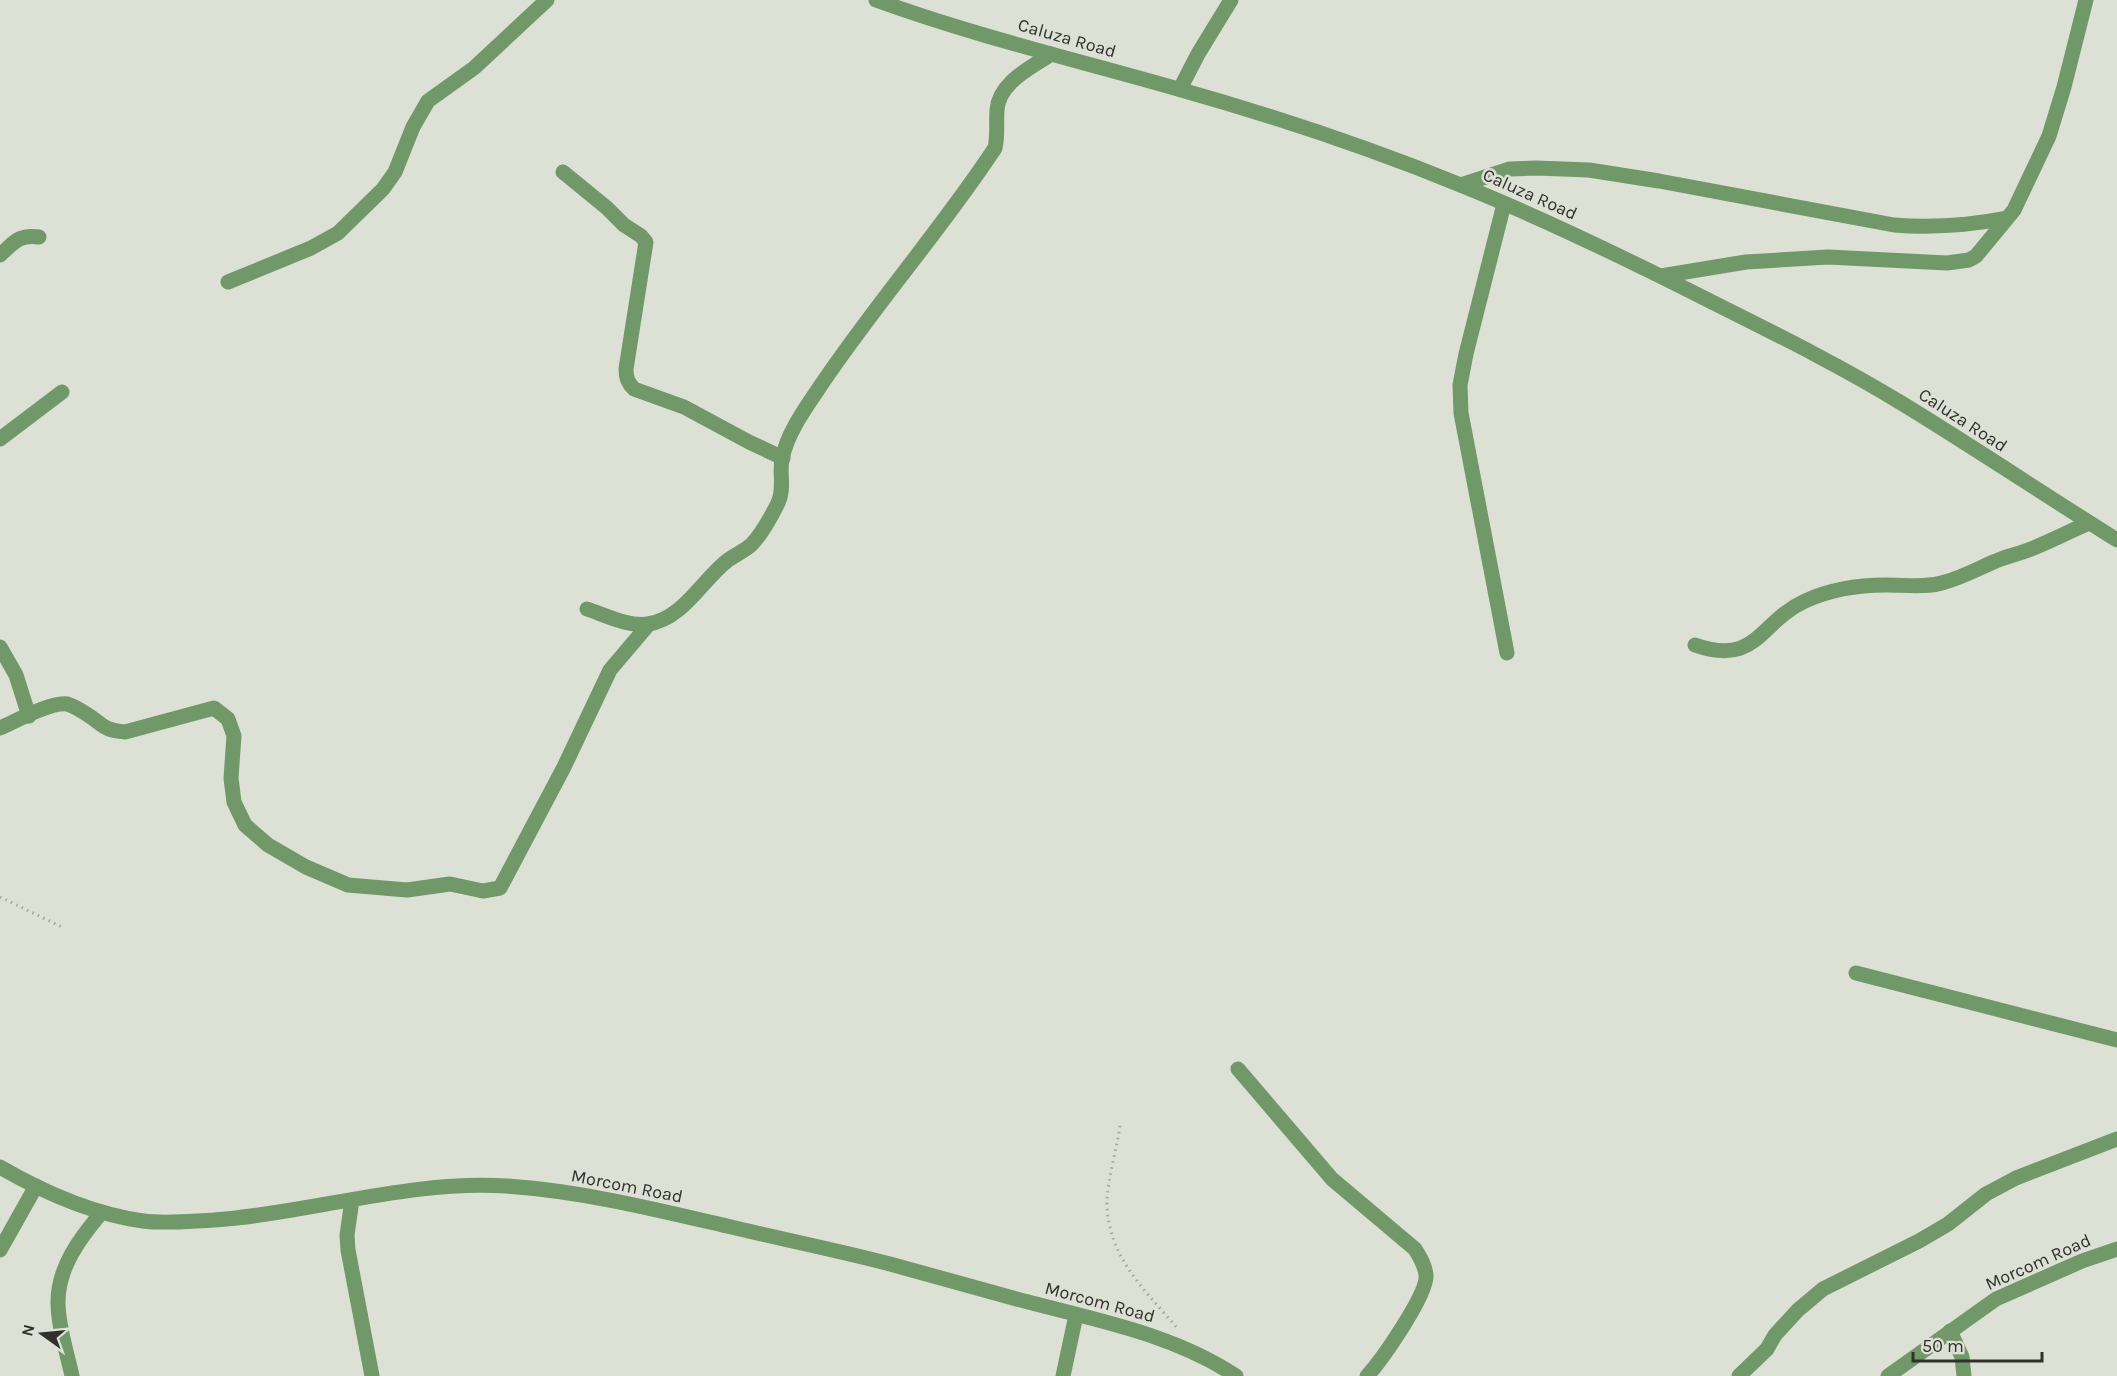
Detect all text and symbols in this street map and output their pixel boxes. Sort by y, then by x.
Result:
street label: Caluza Road [1015,13,1119,63]
street label: Caluza Road [1479,163,1581,225]
street label: Caluza Road [1915,383,2011,457]
street label: Morcom Road [569,1164,685,1208]
street label: Morcom Road [1982,1229,2094,1295]
street label: Morcom Road [1042,1277,1158,1327]
north arrow [12,1304,72,1364]
text: N [17,1322,39,1338]
scale bar [1913,1325,2042,1363]
text: 50 m [1922,1335,1964,1357]

